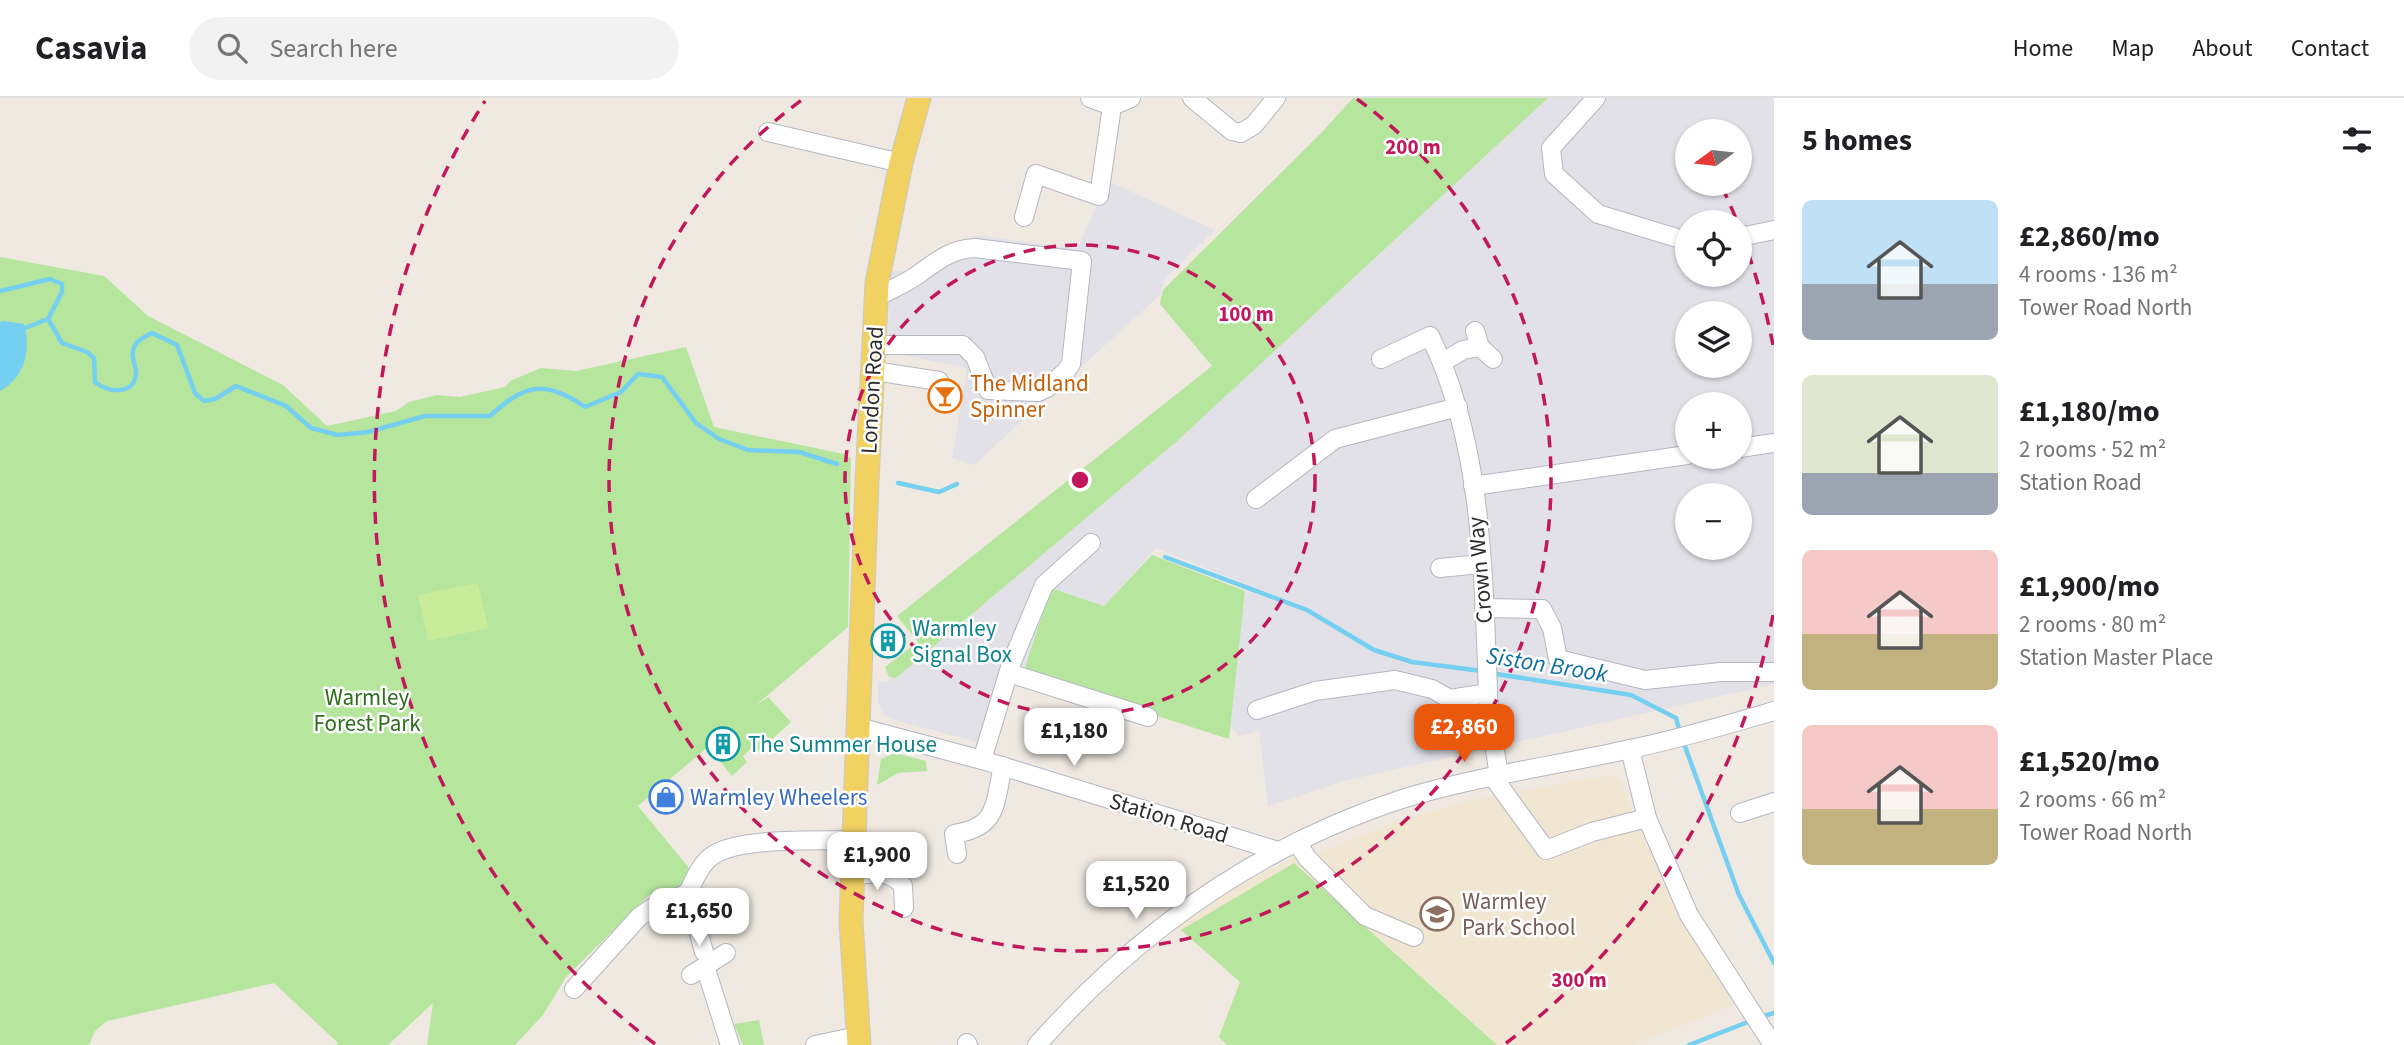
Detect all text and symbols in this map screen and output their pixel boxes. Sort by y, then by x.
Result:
search box [189,17,679,80]
text: Casavia [35,25,147,72]
icon: search [213,29,251,67]
text: Search here [269,30,398,67]
text: Home [2013,31,2073,66]
text: Map [2111,31,2154,66]
text: About [2192,31,2253,66]
text: Contact [2291,31,2369,66]
north arrow [1675,119,1752,196]
map controls [1675,119,1752,560]
text: 5 homes [1802,119,1912,162]
icon: filters [2338,121,2376,159]
text: 200 m [1385,132,1441,162]
button: locate [1675,210,1752,287]
text: £2,860/mo [2019,215,2160,258]
icon: home [1858,228,1942,312]
text: 4 rooms · 136 m² [2019,258,2178,291]
text: Tower Road North [2019,291,2192,324]
text: 100 m [1218,299,1274,329]
button: layers [1675,301,1752,378]
street label: London Road [852,325,892,455]
place label: The Midland Spinner [970,367,1089,426]
bar icon: The Midland Spinner [926,377,964,415]
text: £1,180/mo [2019,390,2160,433]
button: + [1675,392,1752,469]
icon: home [1858,403,1942,487]
text: 2 rooms · 52 m² [2019,433,2166,466]
text: Station Road [2019,466,2142,499]
centre of rings [1068,468,1092,492]
button: − [1675,483,1752,560]
street label: Crown Way [1459,515,1501,625]
text: £1,900/mo [2019,565,2160,608]
icon: home [1858,578,1942,662]
text: 2 rooms · 80 m² [2019,608,2166,641]
place label: Warmley Signal Box [912,612,1012,671]
building icon: Warmley Signal Box [869,622,907,660]
water label: Siston Brook [1484,638,1611,692]
text: Station Master Place [2019,641,2213,674]
park label: Warmley Forest Park [313,681,421,740]
pin: £2,860 [1407,704,1521,764]
pin: £1,180 [1017,708,1131,768]
text: £2,860 [1430,710,1498,743]
text: £1,180 [1040,714,1108,747]
building icon: The Summer House [704,725,742,763]
place label: The Summer House [748,728,937,761]
text: £1,520/mo [2019,740,2160,783]
icon: home [1858,753,1942,837]
shop icon: Warmley Wheelers [647,778,685,816]
place label: Warmley Wheelers [690,781,867,814]
text: 2 rooms · 66 m² [2019,783,2166,816]
street label: Station Road [1105,784,1233,852]
text: Tower Road North [2019,816,2192,849]
pin: £1,900 [820,832,934,892]
text: £1,900 [843,838,911,871]
pin: £1,520 [1079,862,1193,921]
text: £1,520 [1102,867,1170,900]
place label: Warmley Park School [1462,885,1576,944]
pin: £1,650 [642,888,756,948]
text: £1,650 [665,894,733,927]
school or university icon: Warmley Park School [1418,895,1456,933]
text: 300 m [1551,965,1607,995]

